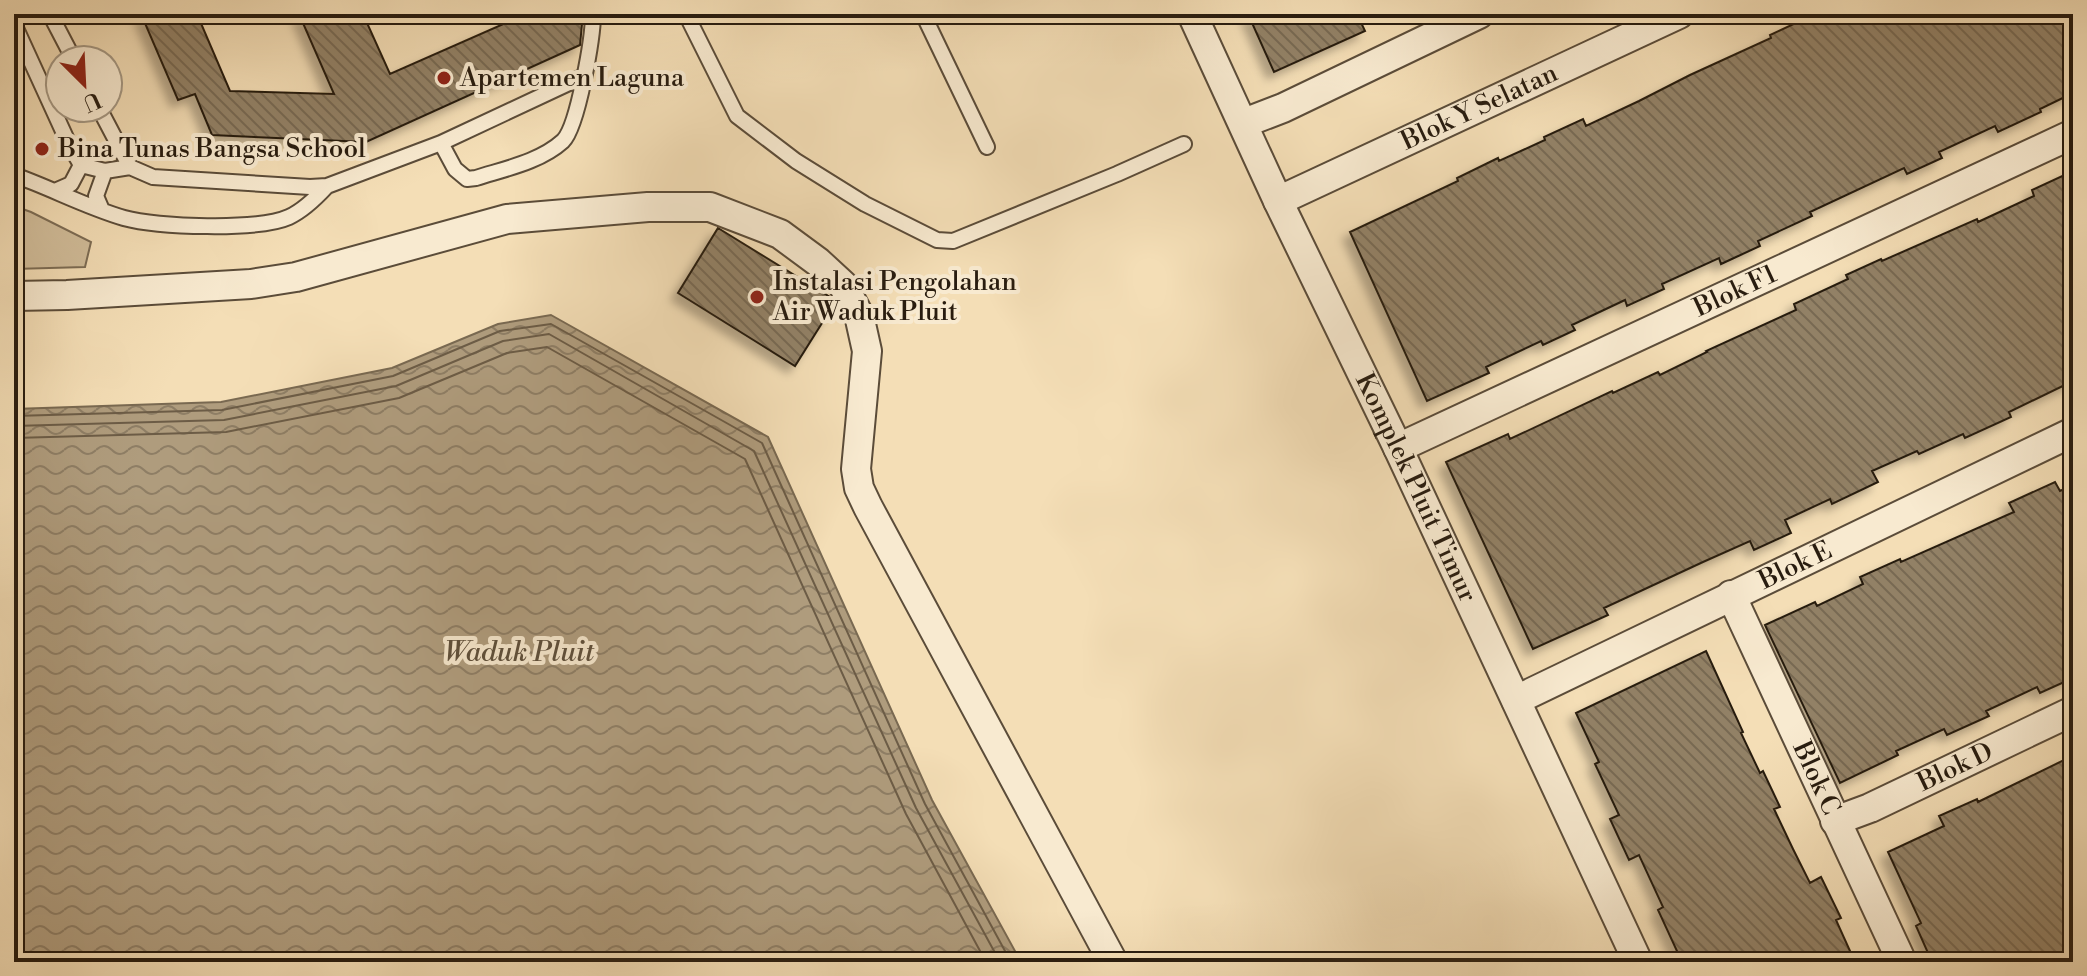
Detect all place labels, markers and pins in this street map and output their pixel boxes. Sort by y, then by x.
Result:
place label: Apartemen Laguna [459,62,685,94]
marker: Apartemen Laguna [435,69,453,87]
place label: Bina Tunas Bangsa School [57,133,366,165]
marker: Bina Tunas Bangsa School [33,140,51,158]
place label: Instalasi Pengolahan Air Waduk Pluit [772,266,1017,328]
marker: Instalasi Pengolahan Air Waduk Pluit [748,288,766,306]

